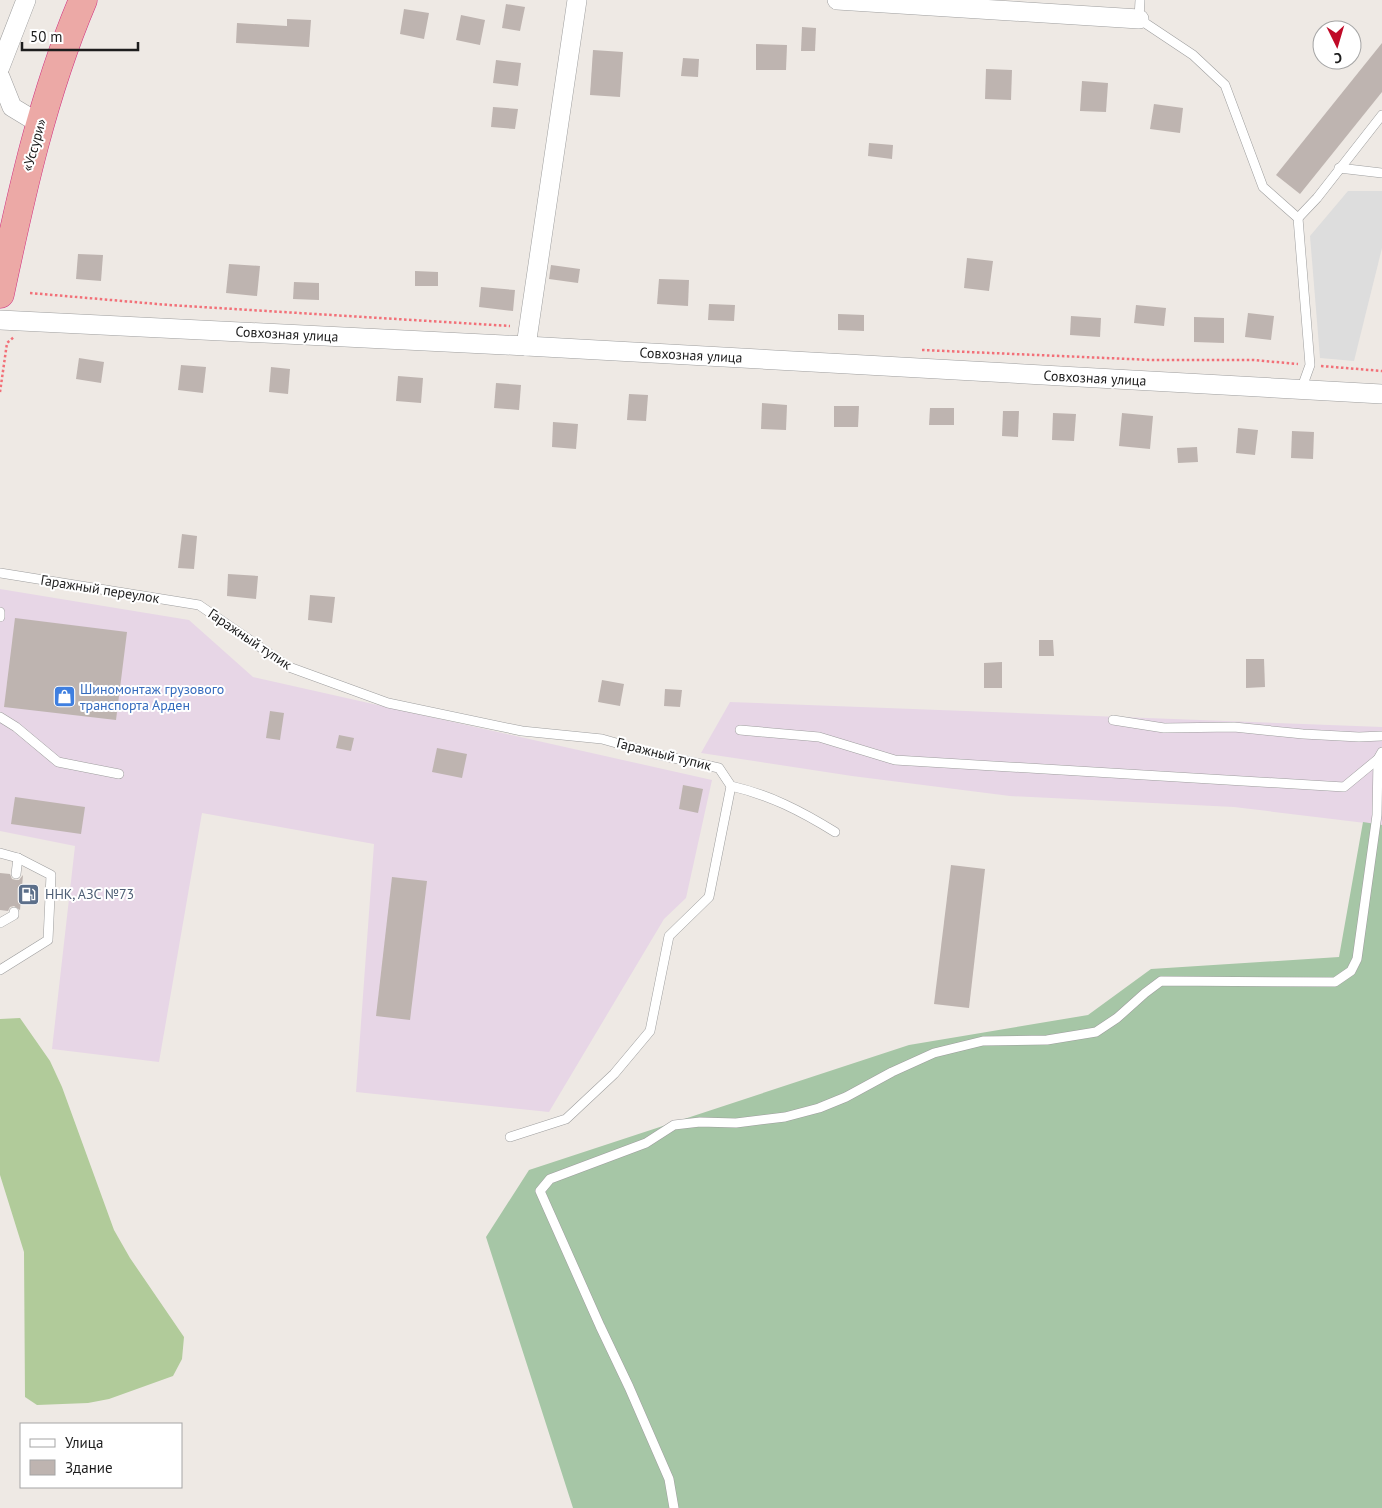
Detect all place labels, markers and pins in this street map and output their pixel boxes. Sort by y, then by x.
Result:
place label: Шиномонтаж грузового транспорта Арден [80,680,224,714]
shop icon: Шиномонтаж грузового транспорта Арден [52,685,76,709]
fuel station icon: ННК, АЗС №73 [17,882,41,906]
place label: ННК, АЗС №73 [45,885,134,903]

